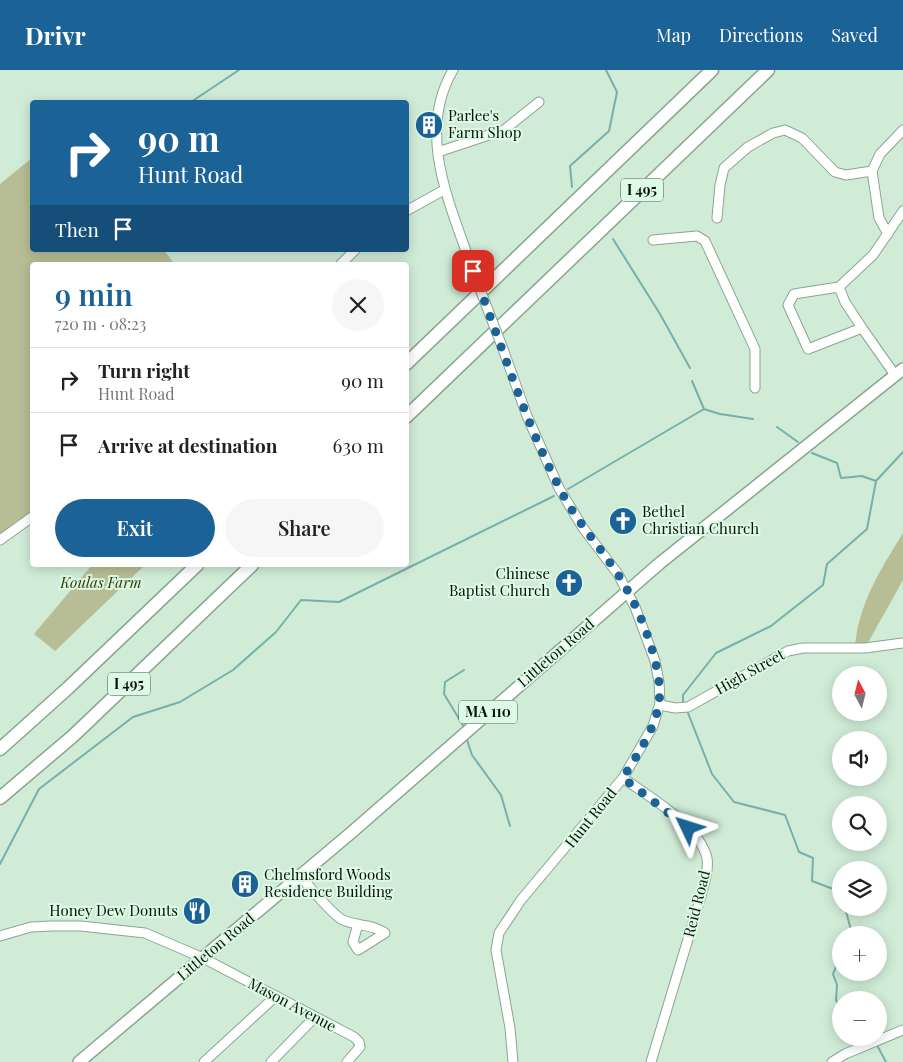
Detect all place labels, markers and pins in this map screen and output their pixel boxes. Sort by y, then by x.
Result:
place label: Parlee's Farm Shop [448,105,522,142]
building icon: Parlee's Farm Shop [414,110,444,140]
pin [452,250,494,292]
place label: Bethel Christian Church [642,501,759,538]
church icon: Bethel Christian Church [608,506,638,536]
place label: Chinese Baptist Church [449,563,550,600]
church icon: Chinese Baptist Church [554,568,584,598]
place label: Chelmsford Woods Residence Building [264,864,393,901]
building icon: Chelmsford Woods Residence Building [230,869,260,899]
restaurant icon: Honey Dew Donuts [182,896,212,926]
place label: Honey Dew Donuts [49,900,178,920]

